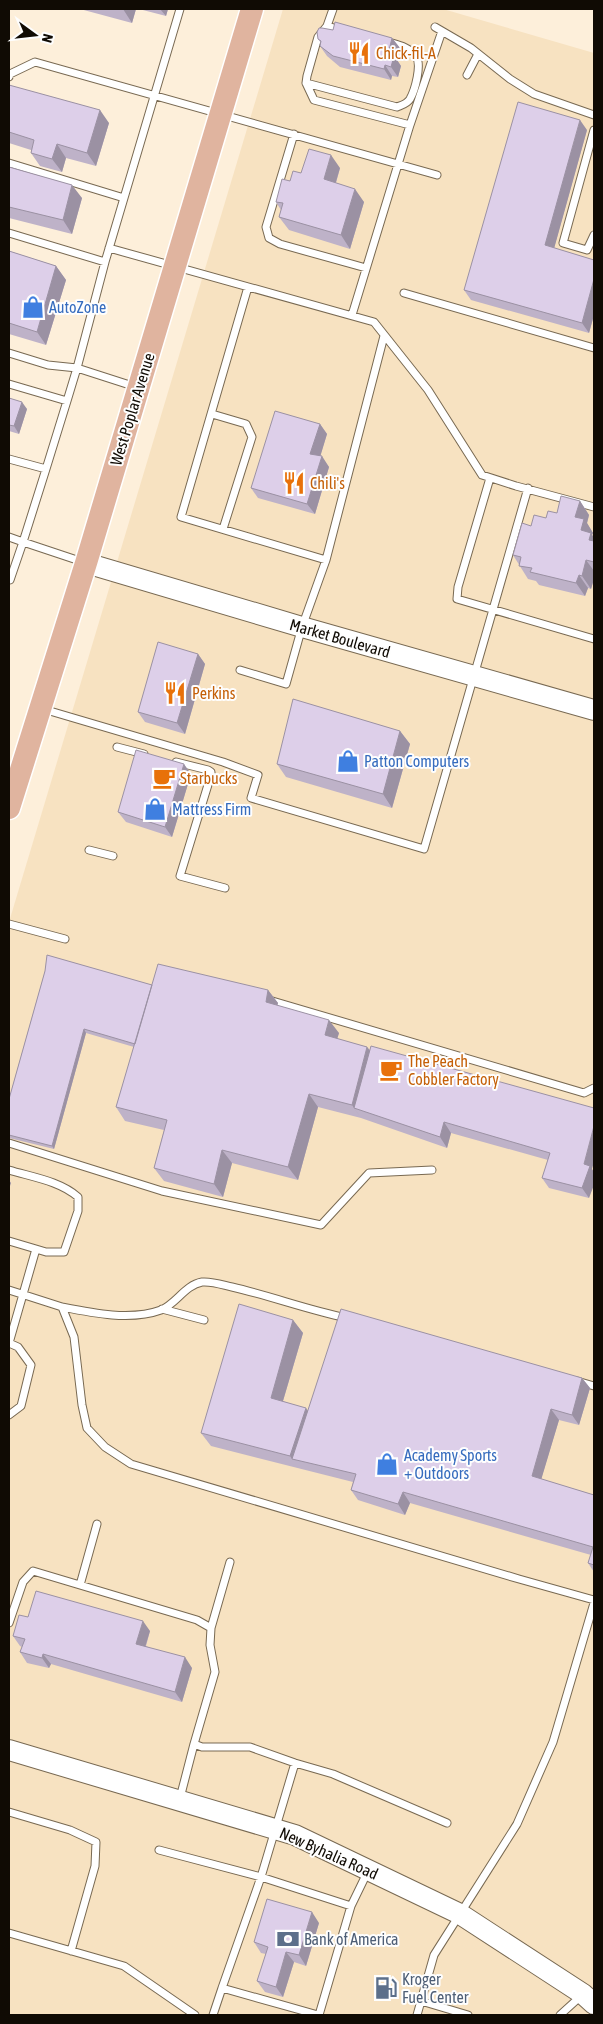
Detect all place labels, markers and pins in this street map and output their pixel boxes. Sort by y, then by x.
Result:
restaurant icon: Chick-fil-A [346,40,372,66]
place label: Chick-fil-A [376,44,436,62]
shop icon: AutoZone [20,294,46,320]
place label: AutoZone [49,298,106,316]
restaurant icon: Chili's [281,470,307,496]
place label: Chili's [310,474,345,492]
restaurant icon: Perkins [162,680,188,706]
place label: Perkins [192,684,236,702]
shop icon: Patton Computers [335,748,361,774]
place label: Patton Computers [364,752,469,771]
cafe icon: Starbucks [151,765,177,791]
place label: Starbucks [180,769,238,787]
shop icon: Mattress Firm [142,796,168,822]
place label: Mattress Firm [172,800,251,818]
place label: The Peach Cobbler Factory [408,1052,499,1089]
cafe icon: The Peach Cobbler Factory [378,1057,404,1083]
place label: Academy Sports + Outdoors [404,1446,497,1482]
shop icon: Academy Sports + Outdoors [374,1451,400,1477]
bank icon: Bank of America [275,1926,301,1952]
place label: Bank of America [304,1930,399,1948]
place label: Kroger Fuel Center [402,1970,469,2006]
fuel station icon: Kroger Fuel Center [373,1975,399,2001]

